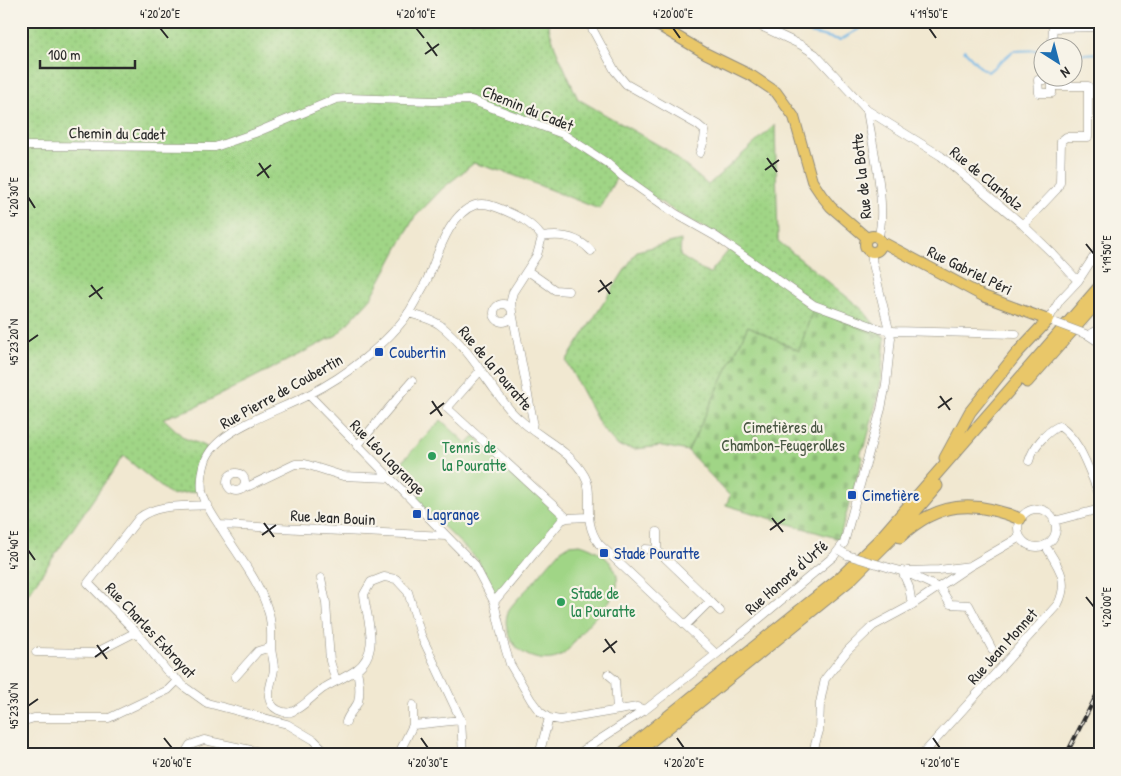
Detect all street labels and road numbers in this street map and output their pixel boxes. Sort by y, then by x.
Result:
street label: Chemin du Cadet [479,80,577,136]
street label: Chemin du Cadet [68,121,166,145]
street label: Rue de la Botte [845,131,876,220]
street label: Rue de Clarholz [946,141,1029,215]
street label: Rue Gabriel Péri [924,240,1016,300]
street label: Rue de la Pouratte [454,321,538,416]
street label: Rue Pierre de Coubertin [216,348,346,434]
street label: Rue Léo Lagrange [345,414,431,500]
street label: Rue Jean Bouin [290,504,376,530]
street label: Rue Honoré d'Urfé [740,534,833,619]
street label: Rue Charles Exbrayat [101,577,202,683]
street label: Rue Jean Monnet [962,603,1042,689]

